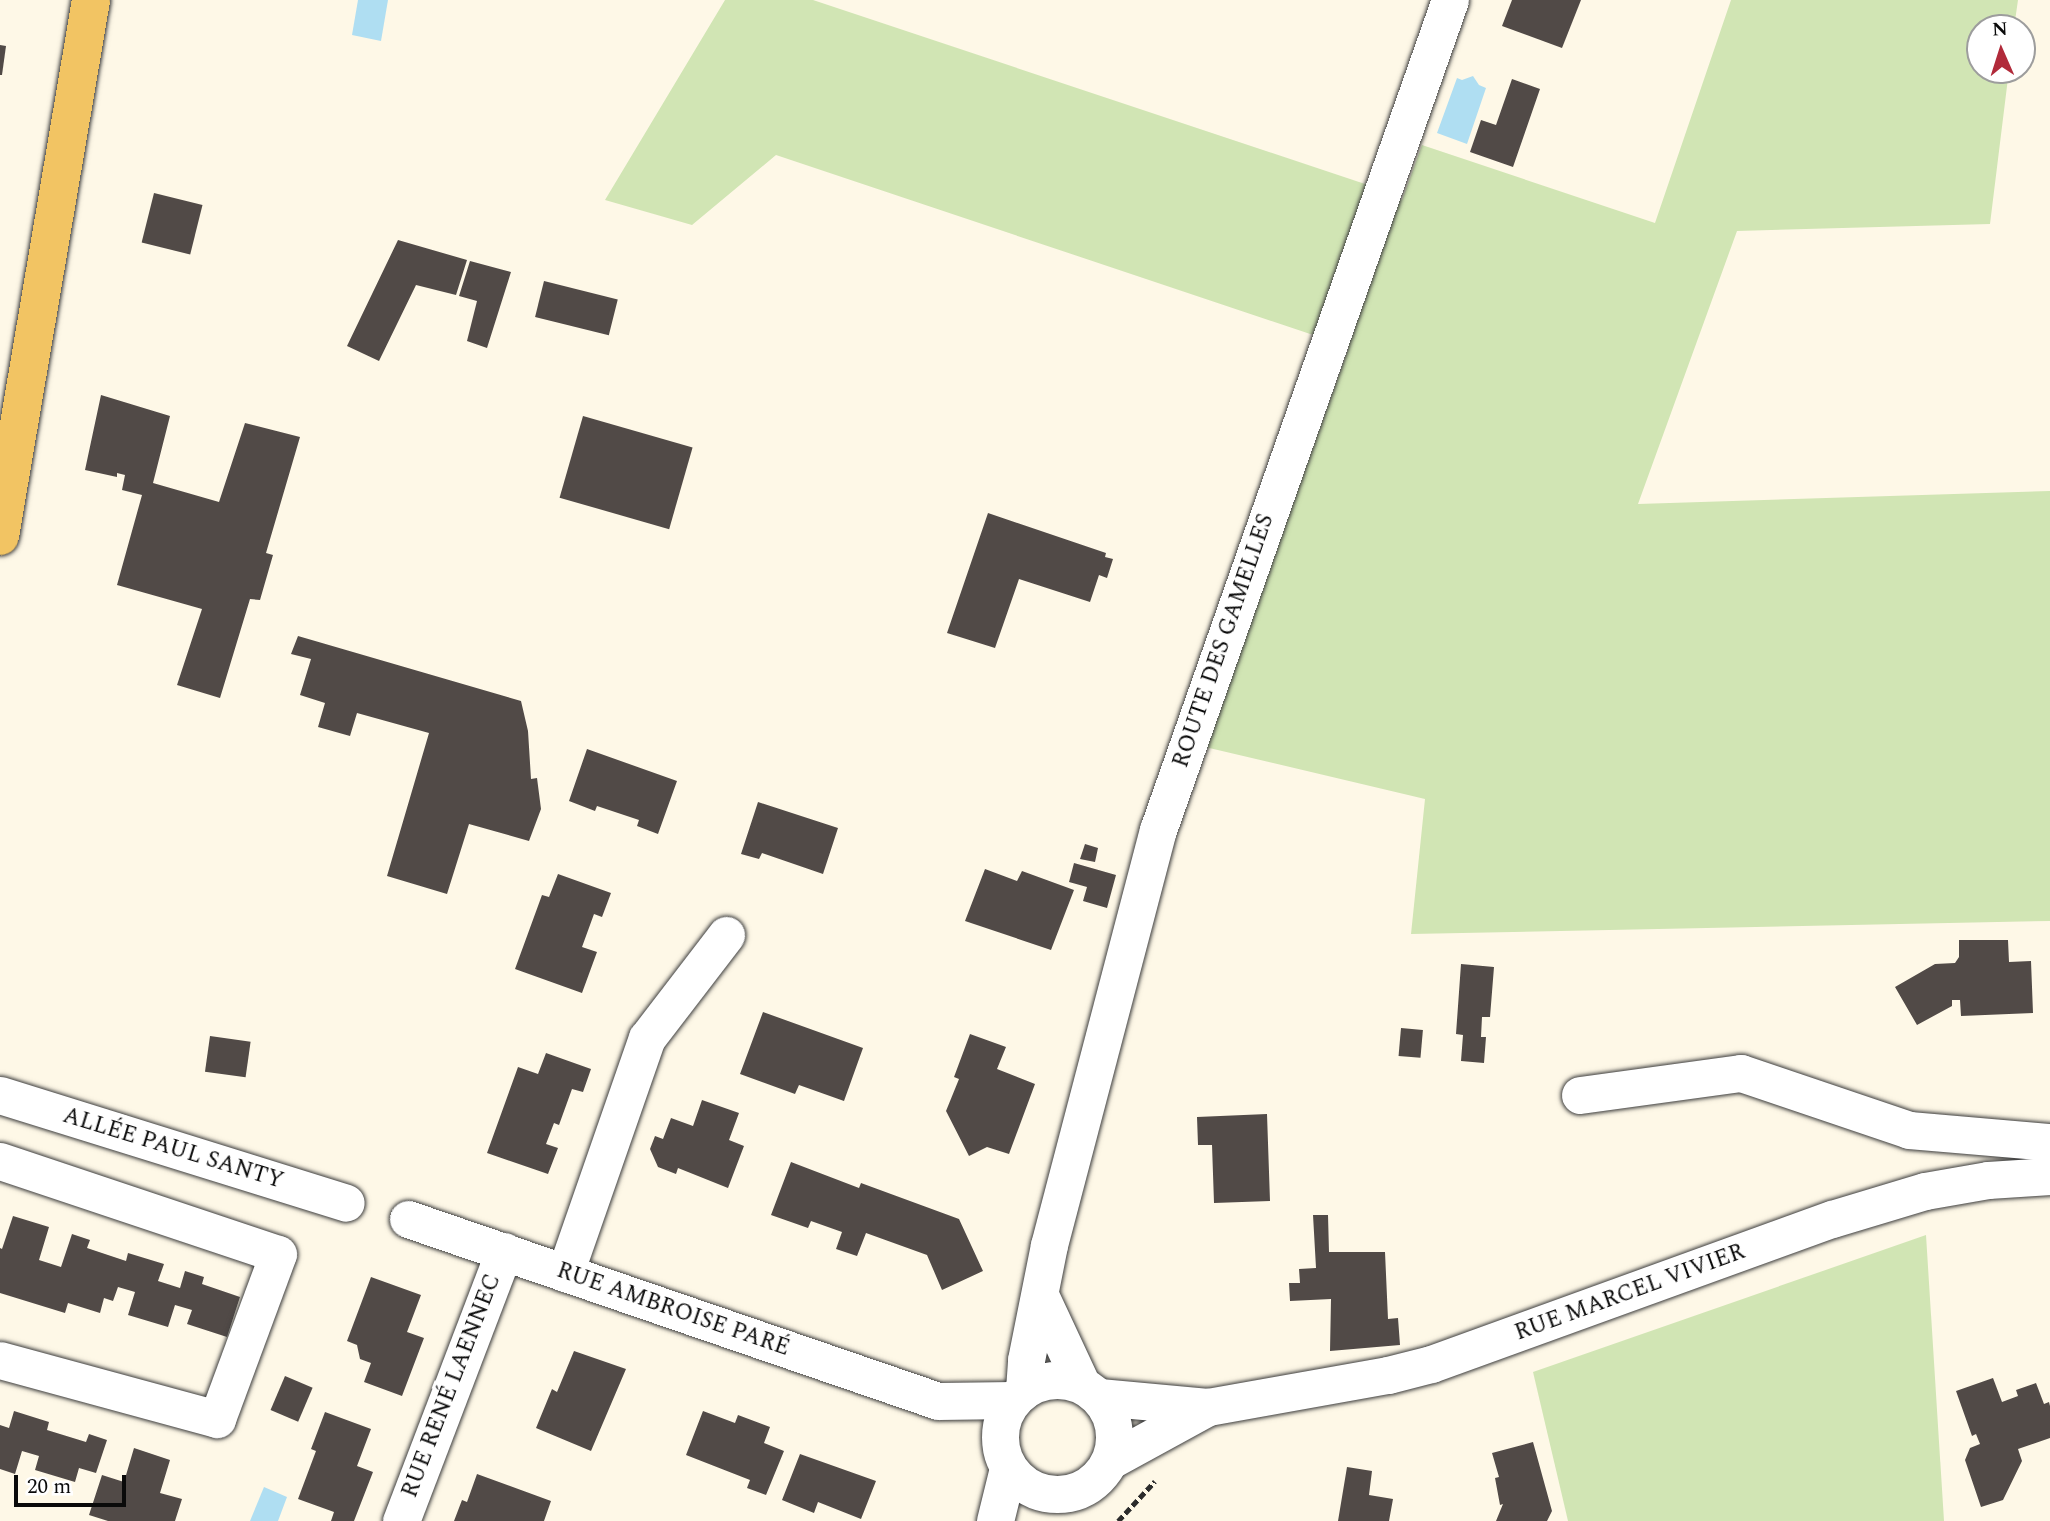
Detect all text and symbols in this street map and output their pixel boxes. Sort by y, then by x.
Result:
north arrow [1966,14,2036,84]
text: N [1991,15,2008,44]
street label: ROUTE DES GAMELLES [1168,511,1280,771]
street label: ALLÉE PAUL SANTY [59,1102,287,1196]
street label: RUE MARCEL VIVIER [1511,1239,1749,1347]
street label: RUE AMBROISE PARÉ [553,1257,793,1363]
street label: RUE RENÉ LAENNEC [397,1270,507,1502]
scale bar [18,1462,130,1506]
text: 20 m [27,1471,71,1503]

